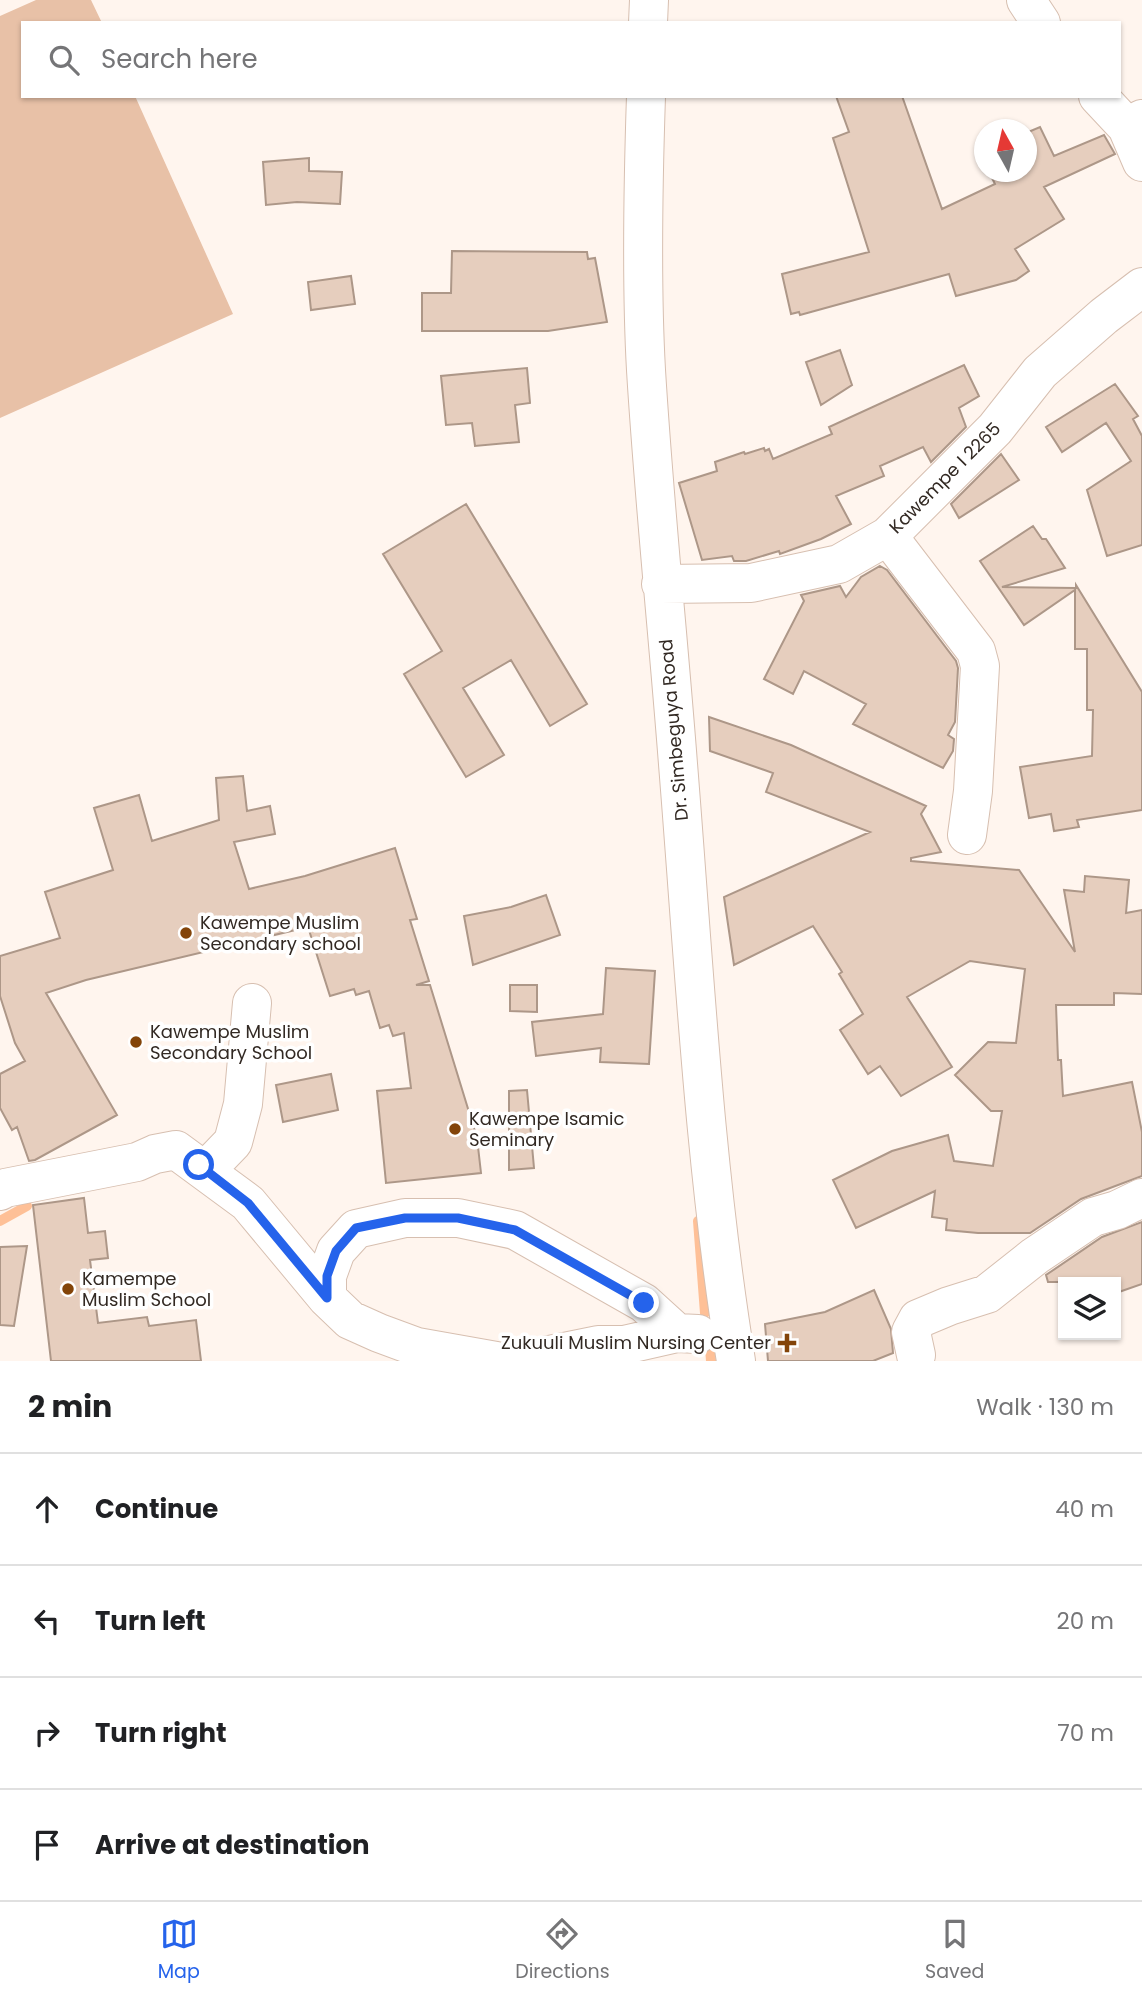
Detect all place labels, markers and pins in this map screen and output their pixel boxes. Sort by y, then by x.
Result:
place label: Kawempe Muslim Secondary school [200,910,361,956]
marker: Kawempe Muslim Secondary school [178,925,194,941]
place label: Kawempe Muslim Secondary School [150,1019,312,1065]
marker: Kawempe Muslim Secondary School [128,1034,144,1050]
place label: Kawempe Isamic Seminary [469,1106,625,1152]
marker: Kawempe Isamic Seminary [447,1121,463,1137]
place label: Kamempe Muslim School [82,1266,211,1312]
marker: Kamempe Muslim School [60,1281,76,1297]
place label: Zukuuli Muslim Nursing Center [501,1330,771,1355]
marker: Zukuuli Muslim Nursing Center [777,1333,797,1353]

